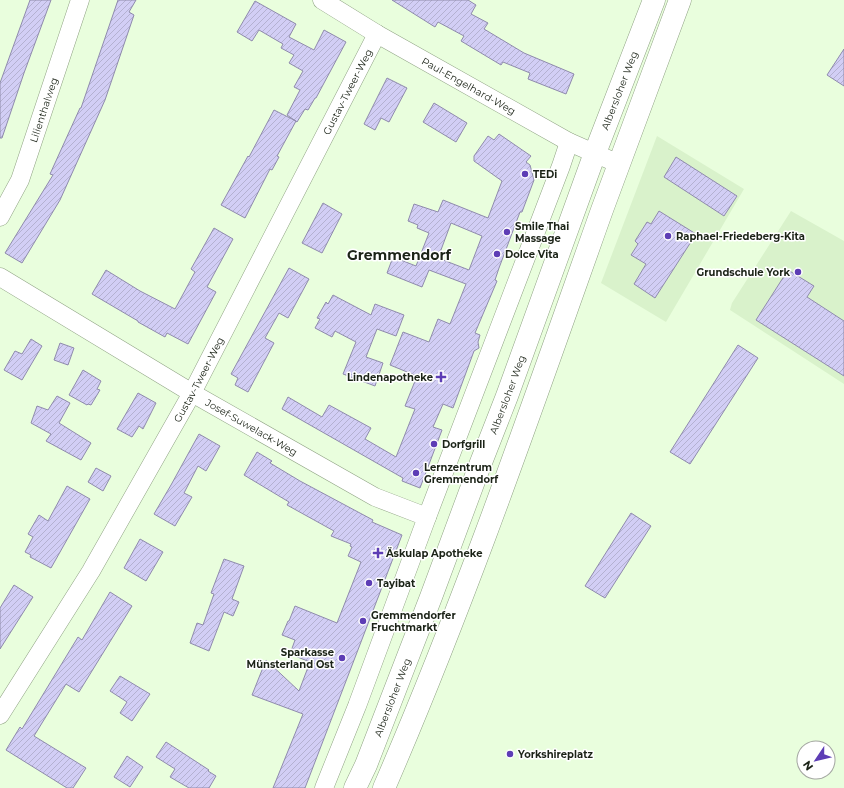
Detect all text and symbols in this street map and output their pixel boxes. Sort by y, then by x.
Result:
street label: Gustav-Tweer-Weg [320,46,375,137]
street label: Albersloher Weg [598,49,640,132]
street label: Paul-Engelhard-Weg [420,54,518,117]
street label: Lilienthalweg [26,76,60,144]
place label: TEDi [533,168,557,181]
marker: TEDi [520,169,530,179]
place label: Smile Thai Massage [515,220,569,245]
marker: Smile Thai Massage [502,227,512,237]
place label: Raphael-Friedeberg-Kita [676,230,805,243]
marker: Raphael-Friedeberg-Kita [663,231,673,241]
district label: Gremmendorf [347,246,452,264]
place label: Dolce Vita [505,248,559,261]
marker: Dolce Vita [492,249,502,259]
place label: Grundschule York [697,266,790,279]
marker: Grundschule York [793,267,803,277]
street label: Gustav-Tweer-Weg [170,334,226,424]
street label: Albersloher Weg [486,353,528,436]
place label: Lindenapotheke [347,371,433,384]
marker: Lindenapotheke [436,372,446,382]
street label: Josef-Suwelack-Weg [203,395,300,458]
place label: Dorfgrill [442,438,485,451]
marker: Dorfgrill [429,439,439,449]
place label: Lernzentrum Gremmendorf [424,461,499,486]
marker: Lernzentrum Gremmendorf [411,468,421,478]
place label: Äskulap Apotheke [385,547,482,560]
marker: Äskulap Apotheke [373,548,383,558]
place label: Tayibat [377,577,416,590]
marker: Tayibat [364,578,374,588]
place label: Gremmendorfer Fruchtmarkt [371,609,456,634]
marker: Gremmendorfer Fruchtmarkt [358,616,368,626]
place label: Sparkasse Münsterland Ost [247,646,335,671]
marker: Sparkasse Münsterland Ost [337,653,347,663]
street label: Albersloher Weg [371,656,413,739]
north arrow [796,740,836,780]
place label: Yorkshireplatz [517,748,594,761]
marker: Yorkshireplatz [505,749,515,759]
text: N [800,758,816,773]

